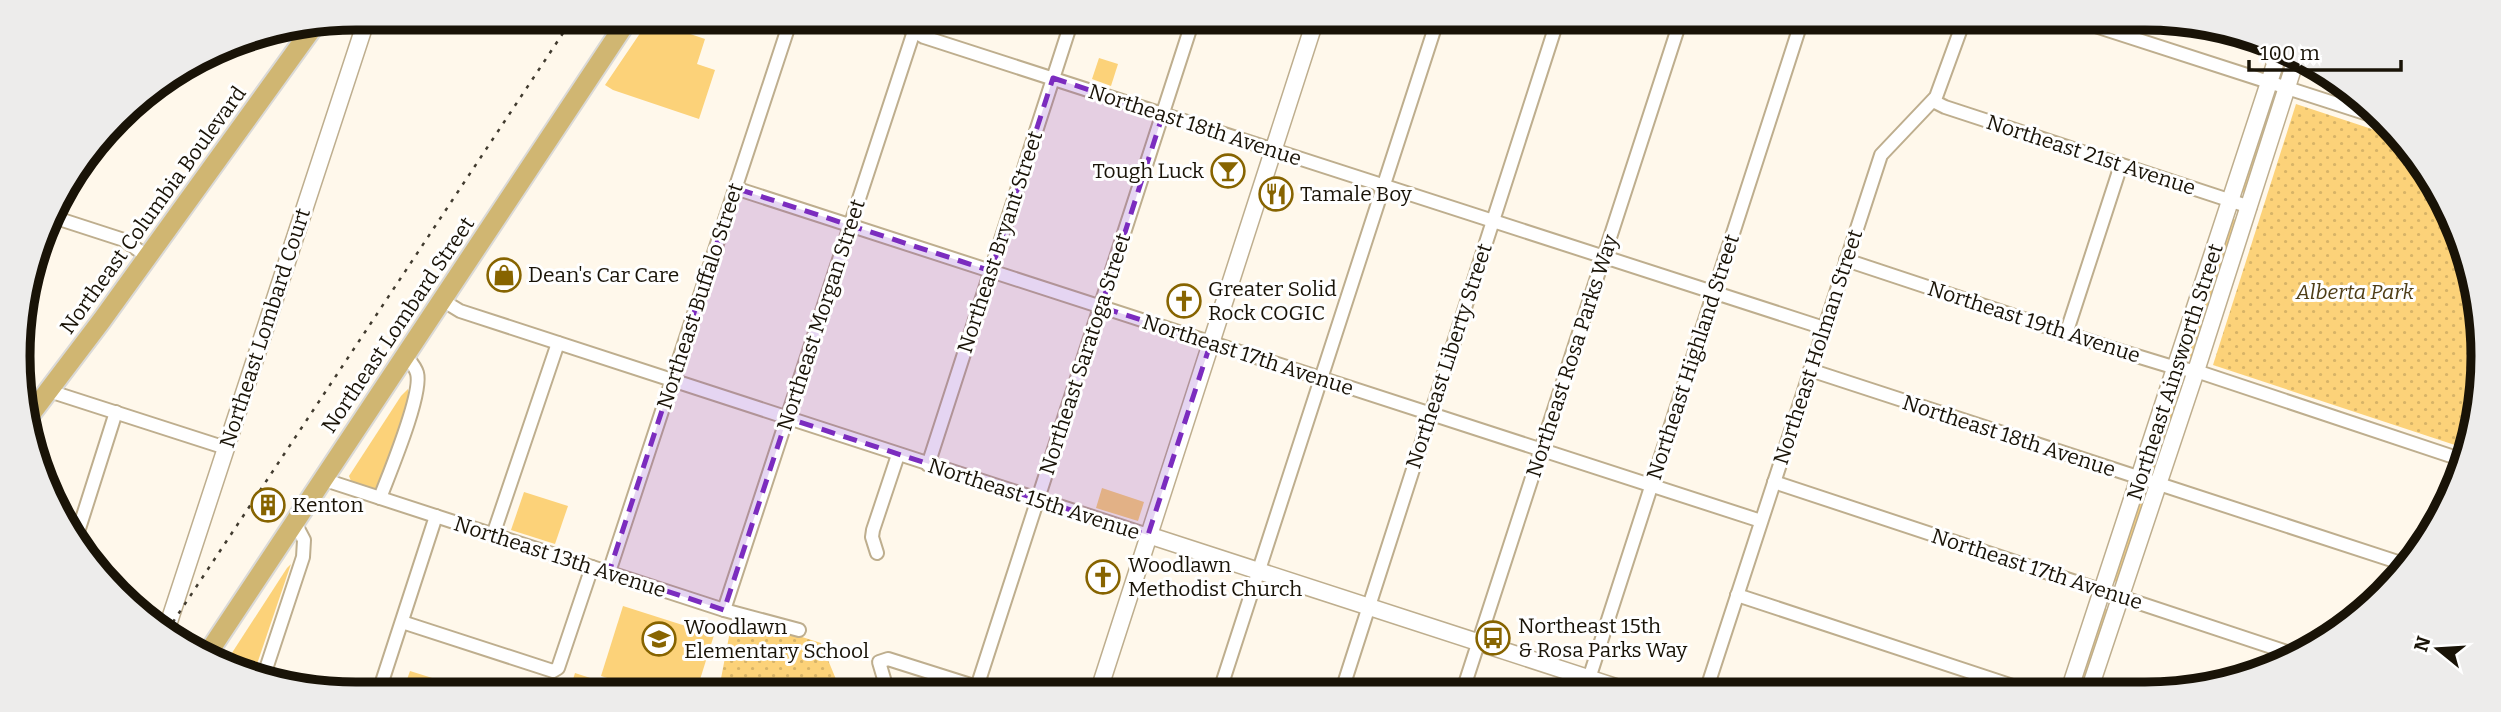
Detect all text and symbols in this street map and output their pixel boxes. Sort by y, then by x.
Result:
scale bar [2249,28,2401,72]
text: 100 m [2260,40,2320,66]
street label: Northeast 18th Avenue [1085,78,1305,172]
street label: Northeast Columbia Boulevard [54,81,252,339]
street label: Northeast 21st Avenue [1983,109,2199,201]
street label: Northeast Bryant Street [952,127,1048,356]
bar icon: Tough Luck [1209,152,1247,190]
place label: Tough Luck [1092,158,1204,184]
restaurant icon: Tamale Boy [1257,175,1295,213]
street label: Northeast Buffalo Street [651,179,749,412]
place label: Tamale Boy [1300,181,1413,207]
street label: Northeast Morgan Street [771,196,871,434]
street label: Northeast Lombard Court [214,205,316,451]
street label: Northeast Lombard Street [316,212,480,438]
street label: Northeast Holman Street [1768,226,1868,468]
street label: Northeast Saratoga Street [1034,230,1136,478]
street label: Northeast Highland Street [1641,230,1745,483]
street label: Northeast Rosa Parks Way [1520,231,1624,481]
street label: Northeast Liberty Street [1400,240,1498,472]
street label: Northeast Ainsworth Street [2121,240,2229,504]
shop icon: Dean's Car Care [485,256,523,294]
place label: Dean's Car Care [528,262,679,288]
street label: Northeast 19th Avenue [1924,275,2144,369]
place label: Greater Solid Rock COGIC [1208,276,1337,326]
park label: Alberta Park [2295,279,2415,305]
church icon: Greater Solid Rock COGIC [1165,282,1203,320]
street label: Northeast 17th Avenue [1139,309,1357,401]
street label: Northeast 18th Avenue [1899,389,2119,483]
street label: Northeast 15th Avenue [925,452,1143,546]
building icon: Kenton [249,486,287,524]
place label: Kenton [292,492,363,518]
street label: Northeast 13th Avenue [451,510,669,604]
street label: Northeast 17th Avenue [1928,523,2146,615]
place label: Woodlawn Methodist Church [1128,552,1302,602]
church icon: Woodlawn Methodist Church [1084,558,1122,596]
place label: Northeast 15th & Rosa Parks Way [1518,613,1688,663]
place label: Woodlawn Elementary School [684,614,869,664]
north arrow [2403,614,2473,684]
bus stop icon: Northeast 15th & Rosa Parks Way [1474,619,1512,657]
school or university icon: Woodlawn Elementary School [640,620,678,658]
text: N [2409,633,2436,654]

